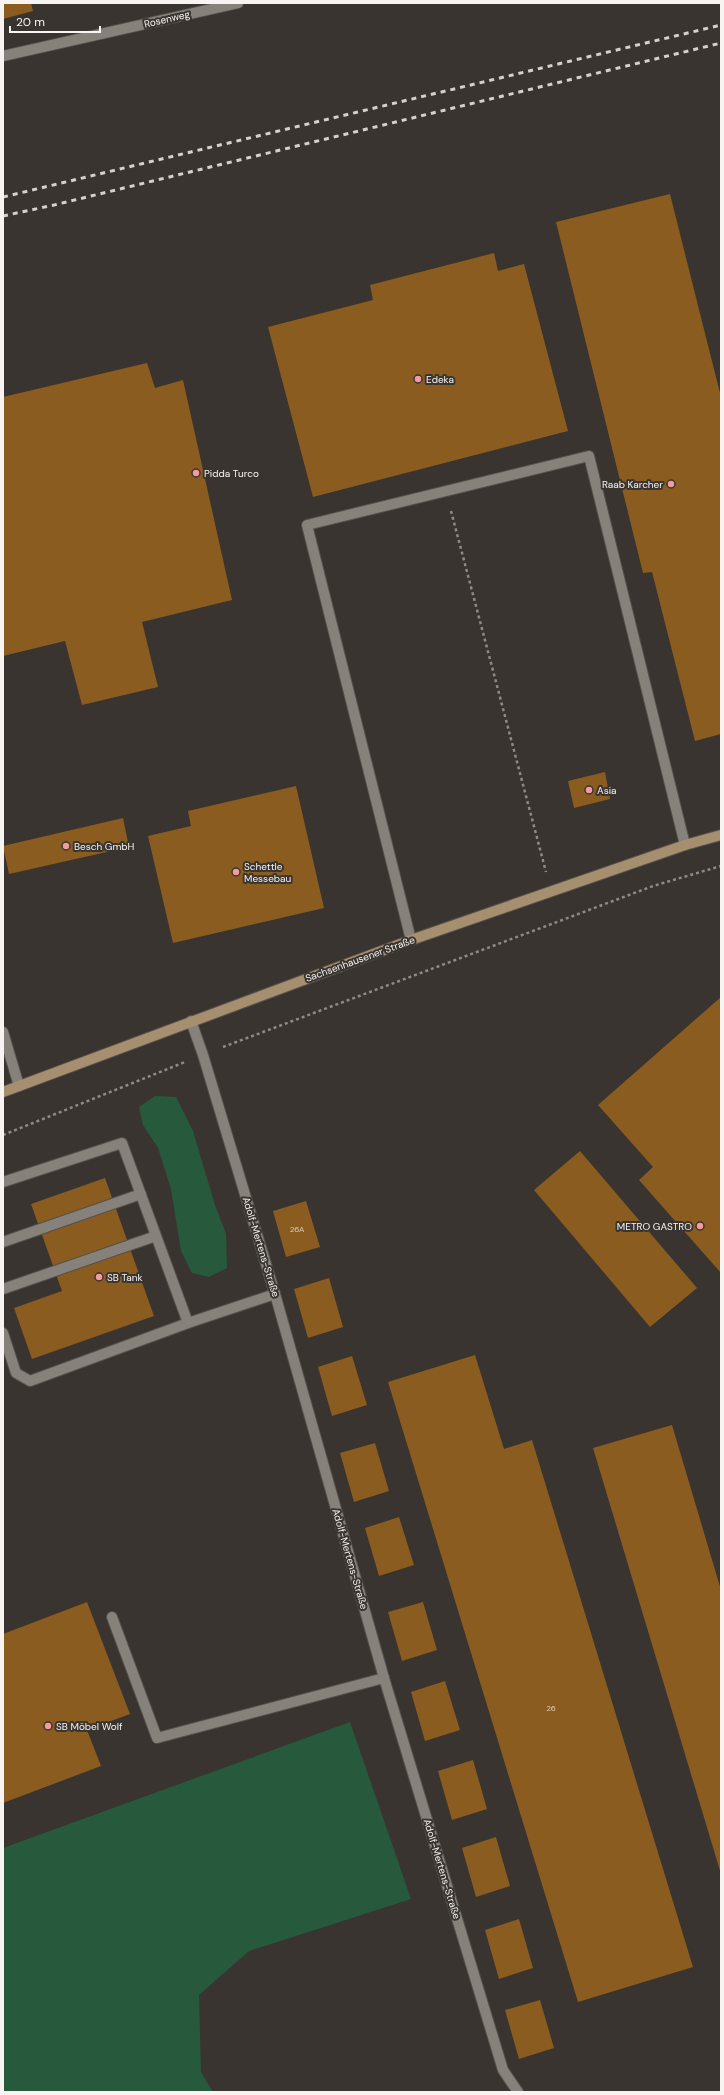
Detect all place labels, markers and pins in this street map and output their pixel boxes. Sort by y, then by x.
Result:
place label: Edeka [426,373,454,386]
marker: Edeka [413,374,423,384]
place label: Pidda Turco [204,467,259,480]
marker: Pidda Turco [191,468,201,478]
place label: Raab Karcher [602,478,663,491]
marker: Raab Karcher [666,479,676,489]
place label: Asia [597,784,617,797]
marker: Asia [584,785,594,795]
place label: Besch GmbH [74,840,135,853]
marker: Besch GmbH [61,841,71,851]
place label: Schettle Messebau [244,860,292,885]
marker: Schettle Messebau [231,867,241,877]
place label: METRO GASTRO [617,1220,692,1233]
marker: METRO GASTRO [695,1221,705,1231]
place label: SB Tank [107,1271,143,1284]
marker: SB Tank [94,1272,104,1282]
place label: SB Möbel Wolf [56,1720,123,1733]
marker: SB Möbel Wolf [43,1721,53,1731]

